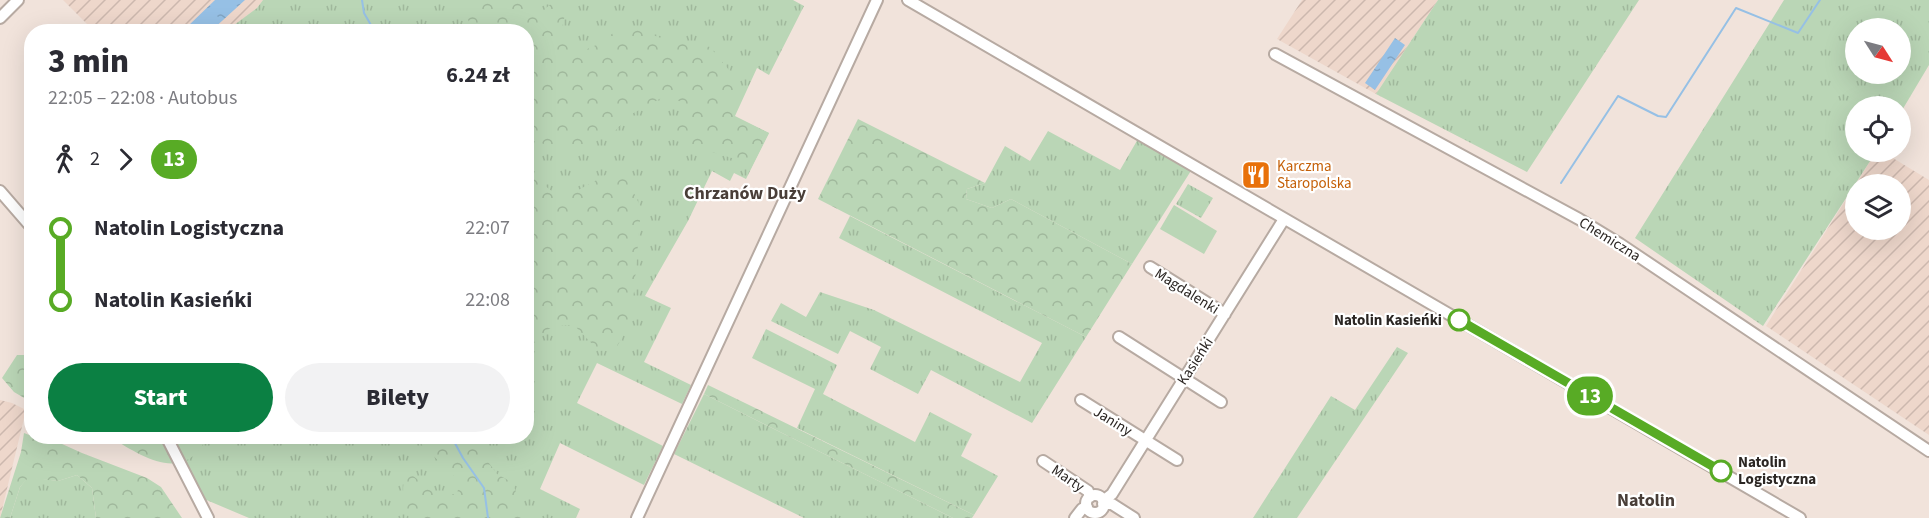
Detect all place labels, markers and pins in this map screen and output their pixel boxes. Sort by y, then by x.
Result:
place label: Karczma Staropolska [1277,156,1352,194]
restaurant icon: Karczma Staropolska [1240,159,1272,191]
marker: Natolin Kasieńki [1448,309,1470,331]
place label: Natolin Kasieńki [1334,310,1442,331]
place label: Natolin Logistyczna [1738,452,1816,490]
marker: Natolin Logistyczna [1710,460,1732,482]

